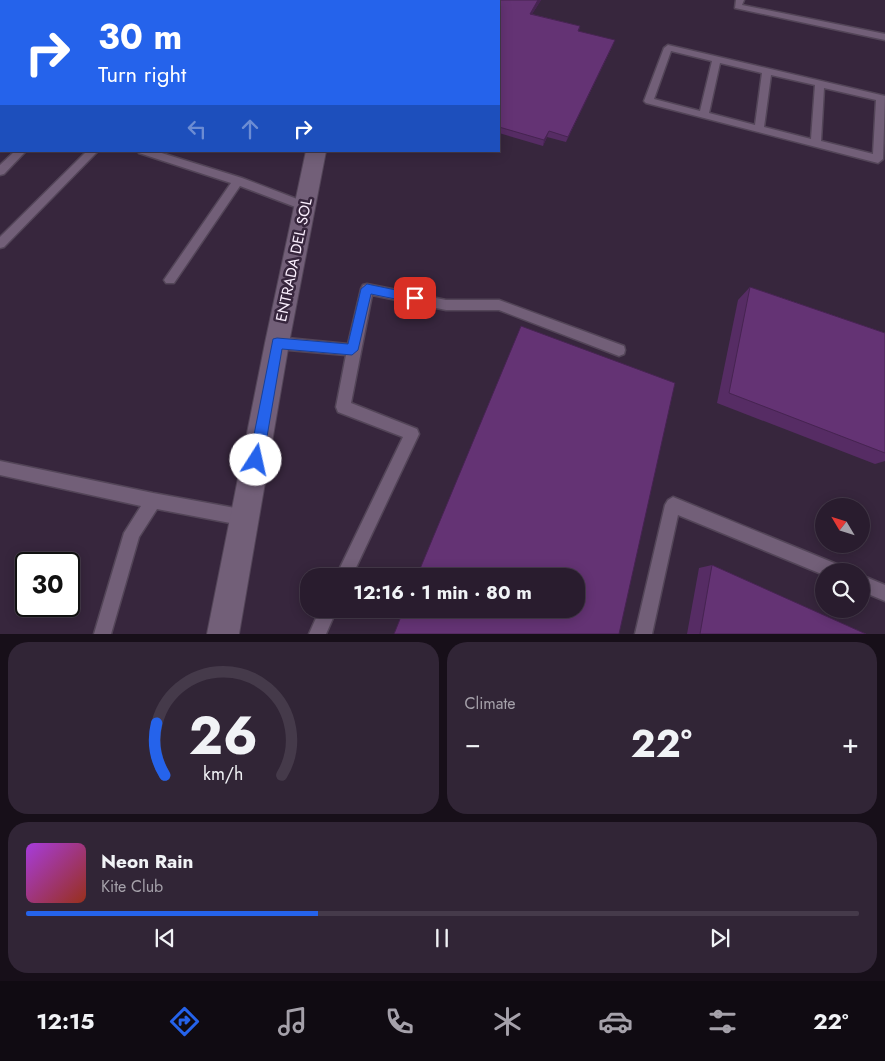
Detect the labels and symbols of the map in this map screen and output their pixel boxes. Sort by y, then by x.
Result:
street label: ENTRADA DEL SOL [270,196,318,324]
pin [394,277,436,319]
position arrow [229,433,281,485]
north arrow [815,498,870,552]
speed limit sign: 30 [15,552,80,617]

